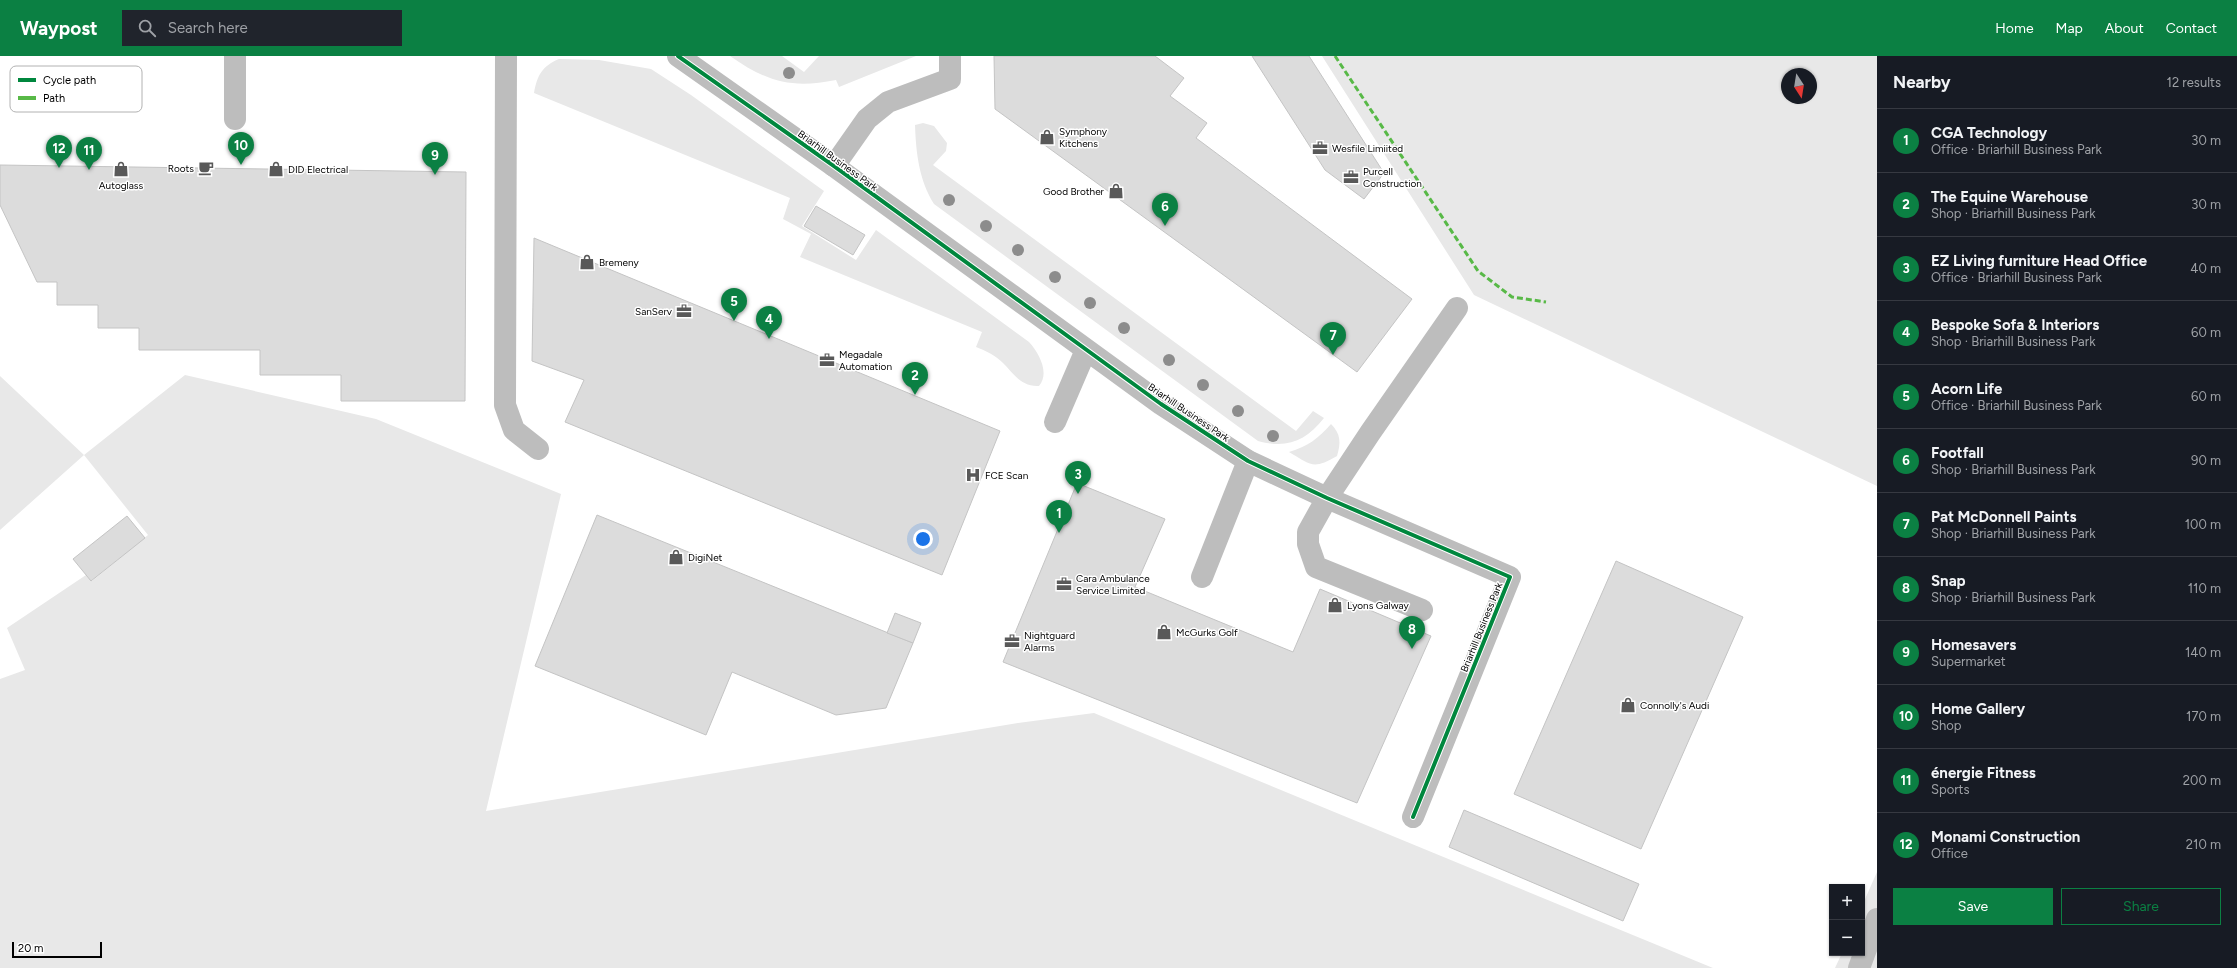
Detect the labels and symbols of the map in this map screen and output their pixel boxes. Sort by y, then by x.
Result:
legend [10,66,142,112]
north arrow [1781,68,1817,104]
text: Cycle path [43,74,96,87]
text: Path [43,92,65,105]
place label: Symphony Kitchens [1059,125,1108,150]
street label: Briarhill Business Park [795,127,880,194]
shop icon: Symphony Kitchens [1038,128,1056,146]
pin: 10 [228,132,254,165]
pin: 12 [46,135,72,168]
pin: 11 [76,137,102,170]
office icon: Wesfile Limiited [1311,139,1329,157]
pin: 9 [422,142,448,175]
place label: Wesfile Limiited [1332,142,1403,155]
cafe icon: Roots [197,159,215,177]
shop icon: Autoglass [112,160,130,178]
shop icon: DID Electrical [267,160,285,178]
place label: Roots [168,162,194,175]
place label: DID Electrical [288,163,348,176]
place label: Purcell Construction [1363,165,1422,190]
office icon: Purcell Construction [1342,168,1360,186]
place label: Autoglass [99,179,144,192]
shop icon: Good Brother [1107,182,1125,200]
place label: Good Brother [1043,185,1105,198]
pin: 6 [1152,193,1178,226]
shop icon: Bremeny [578,253,596,271]
place label: Bremeny [599,256,639,269]
pin: 5 [721,288,747,321]
office icon: SanServ [675,302,693,320]
place label: SanServ [635,305,673,318]
pin: 4 [756,306,782,339]
pin: 7 [1320,322,1346,355]
place label: Megadale Automation [839,348,892,373]
office icon: Megadale Automation [818,351,836,369]
pin: 2 [902,362,928,395]
street label: Briarhill Business Park [1145,380,1232,445]
pin: 3 [1065,461,1091,494]
hospital icon: FCE Scan [964,466,982,484]
place label: FCE Scan [985,469,1029,482]
pin: 1 [1046,500,1072,533]
your location [913,529,933,549]
shop icon: DigiNet [667,548,685,566]
place label: DigiNet [688,551,723,564]
place label: Cara Ambulance Service Limited [1076,572,1150,597]
office icon: Cara Ambulance Service Limited [1055,575,1073,593]
street label: Briarhill Business Park [1458,580,1505,674]
shop icon: Lyons Galway [1326,596,1344,614]
place label: Lyons Galway [1347,599,1409,612]
pin: 8 [1399,616,1425,649]
shop icon: McGurks Golf [1155,623,1173,641]
place label: McGurks Golf [1176,626,1238,639]
place label: Nightguard Alarms [1024,629,1075,654]
office icon: Nightguard Alarms [1003,632,1021,650]
shop icon: Connolly's Audi [1619,696,1637,714]
place label: Connolly's Audi [1640,699,1709,712]
scale bar [12,940,102,959]

